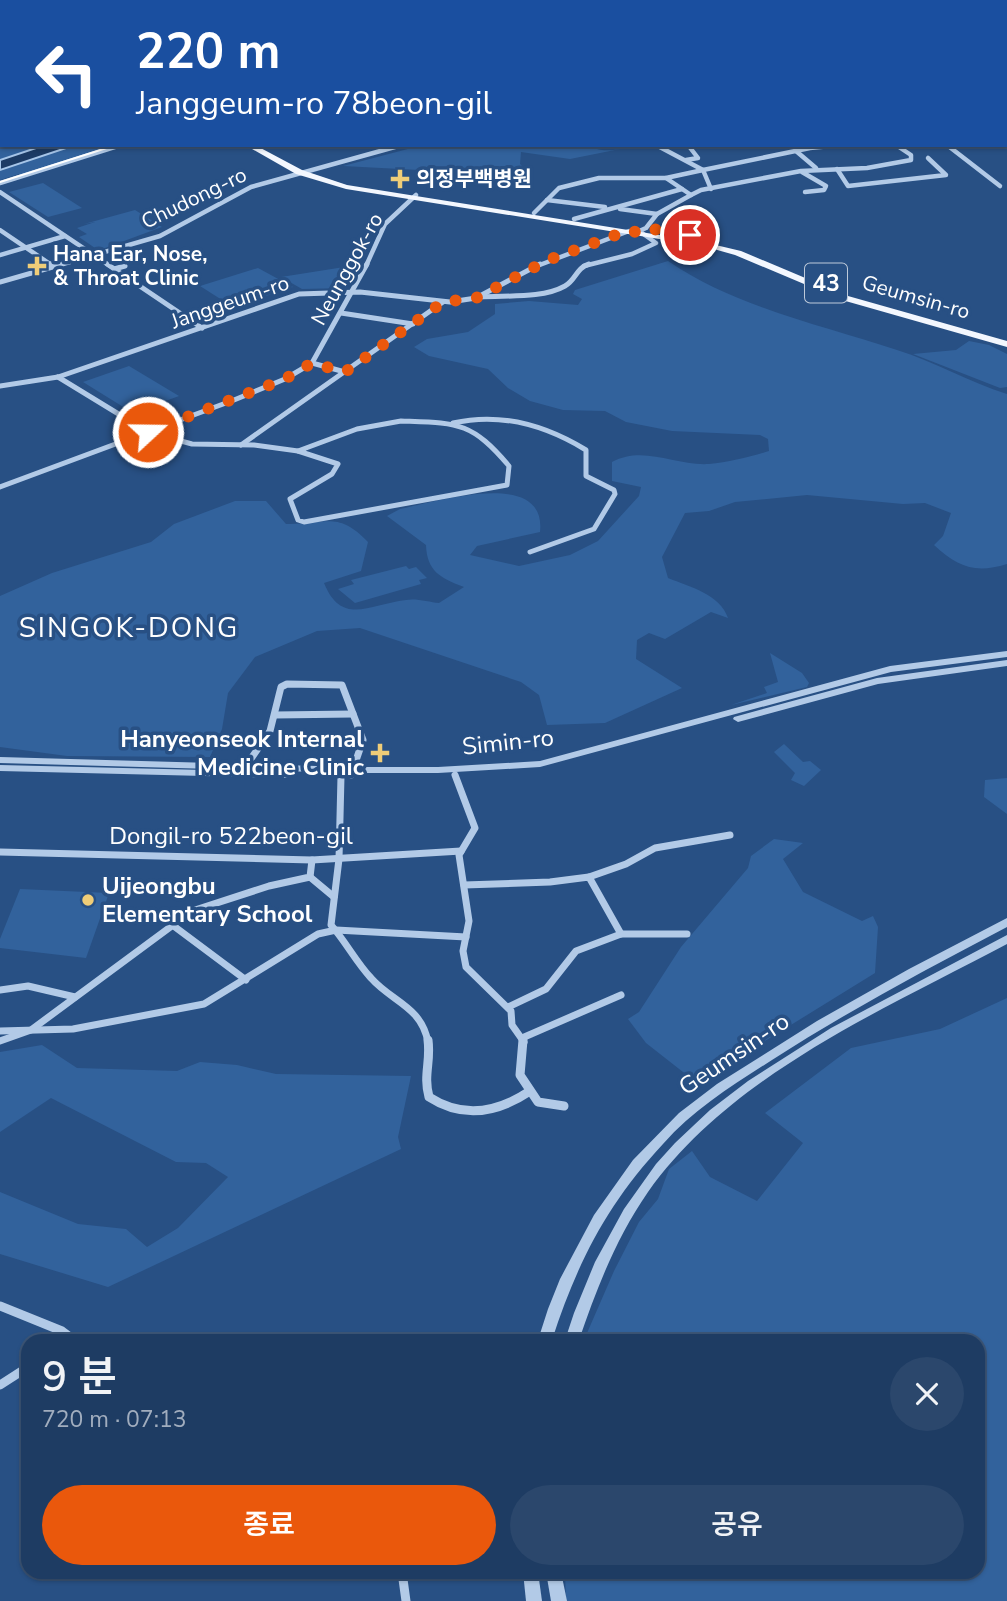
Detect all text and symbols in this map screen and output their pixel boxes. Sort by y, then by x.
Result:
text: 220 m [136,18,280,85]
icon: left [21,28,112,119]
text: Janggeum-ro 78beon-gil [136,82,492,125]
street label: Chudong-ro [137,160,251,236]
place label: 의정부백병원 [416,165,532,193]
marker: 의정부백병원 [390,169,410,189]
pin [660,205,720,265]
street label: Neunggok-ro [305,208,389,330]
icon: arrive [671,216,709,254]
place label: Hana Ear, Nose, & Throat Clinic [53,240,207,292]
marker: Hana Ear, Nose, & Throat Clinic [27,256,47,276]
road number: 43 [805,264,847,302]
street label: Geumsin-ro [859,268,973,326]
street label: Janggeum-ro [166,269,293,336]
position arrow [111,395,185,469]
district label: SINGOK-DONG [19,609,239,647]
street label: Simin-ro [461,721,555,763]
place label: Hanyeonseok Internal Medicine Clinic [120,723,365,783]
marker: Hanyeonseok Internal Medicine Clinic [370,743,390,763]
street label: Dongil-ro 522beon-gil [109,820,353,852]
place label: Uijeongbu Elementary School [102,870,313,930]
marker: Uijeongbu Elementary School [80,892,96,908]
street label: Geumsin-ro [672,1005,796,1103]
text: 9 분 [42,1349,117,1406]
button: close [890,1357,964,1431]
text: 720 m · 07:13 [42,1404,187,1435]
button: 종료 [42,1485,496,1565]
button: 공유 [510,1485,964,1565]

